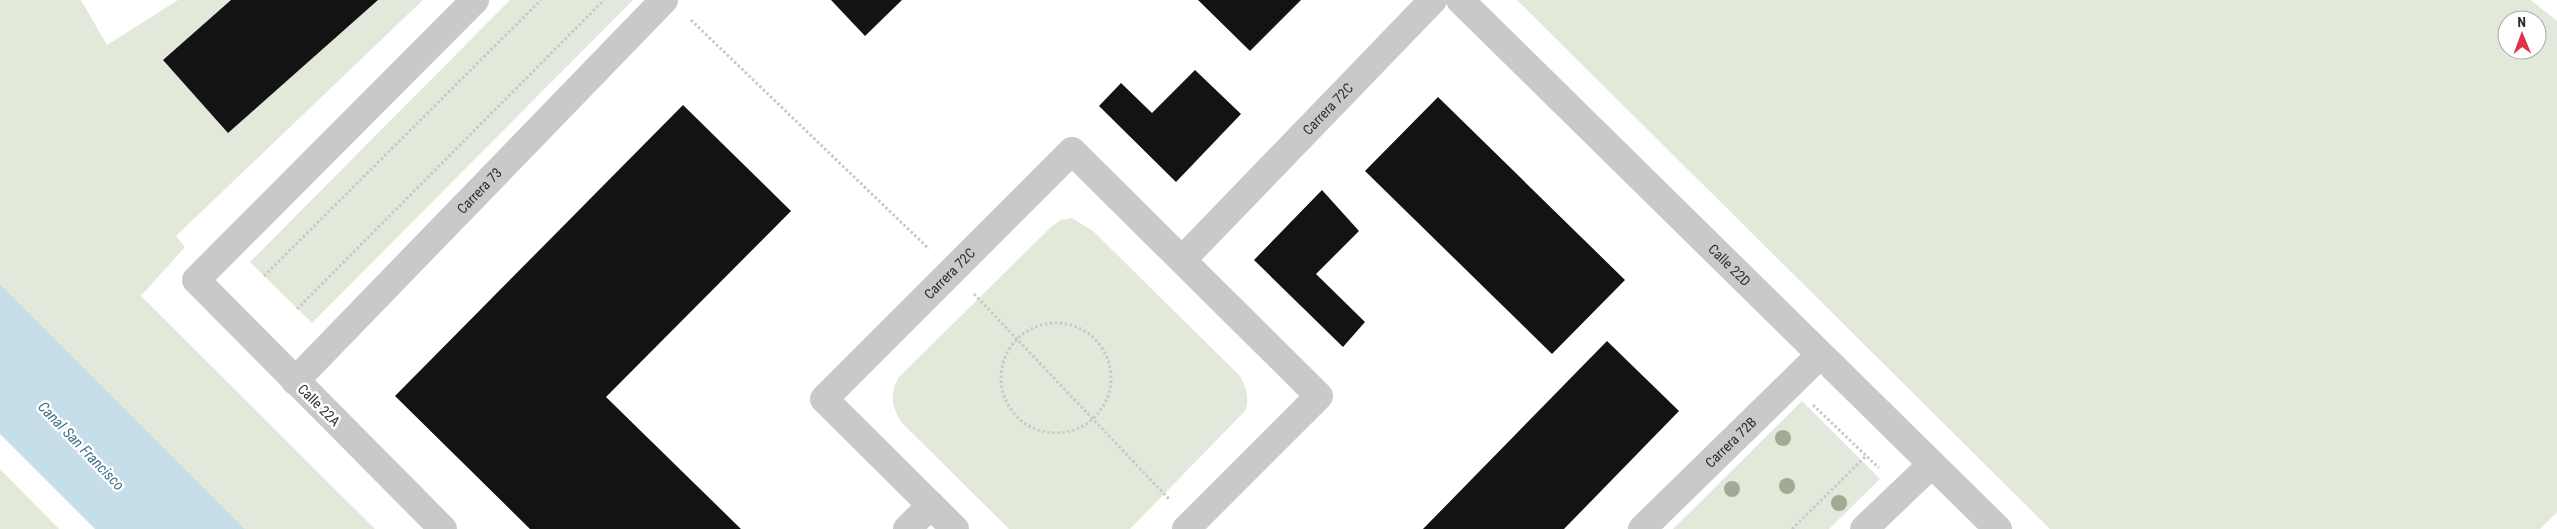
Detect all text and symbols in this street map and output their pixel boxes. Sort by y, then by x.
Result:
north arrow [2497,10,2547,60]
text: N [2517,14,2526,30]
street label: Carrera 72C [1299,80,1356,138]
street label: Carrera 73 [454,164,505,217]
street label: Calle 22D [1705,241,1754,289]
street label: Carrera 72C [921,245,978,302]
street label: Calle 22A [295,381,343,429]
water label: Canal San Francisco [34,398,128,494]
street label: Carrera 72B [1702,414,1760,471]

